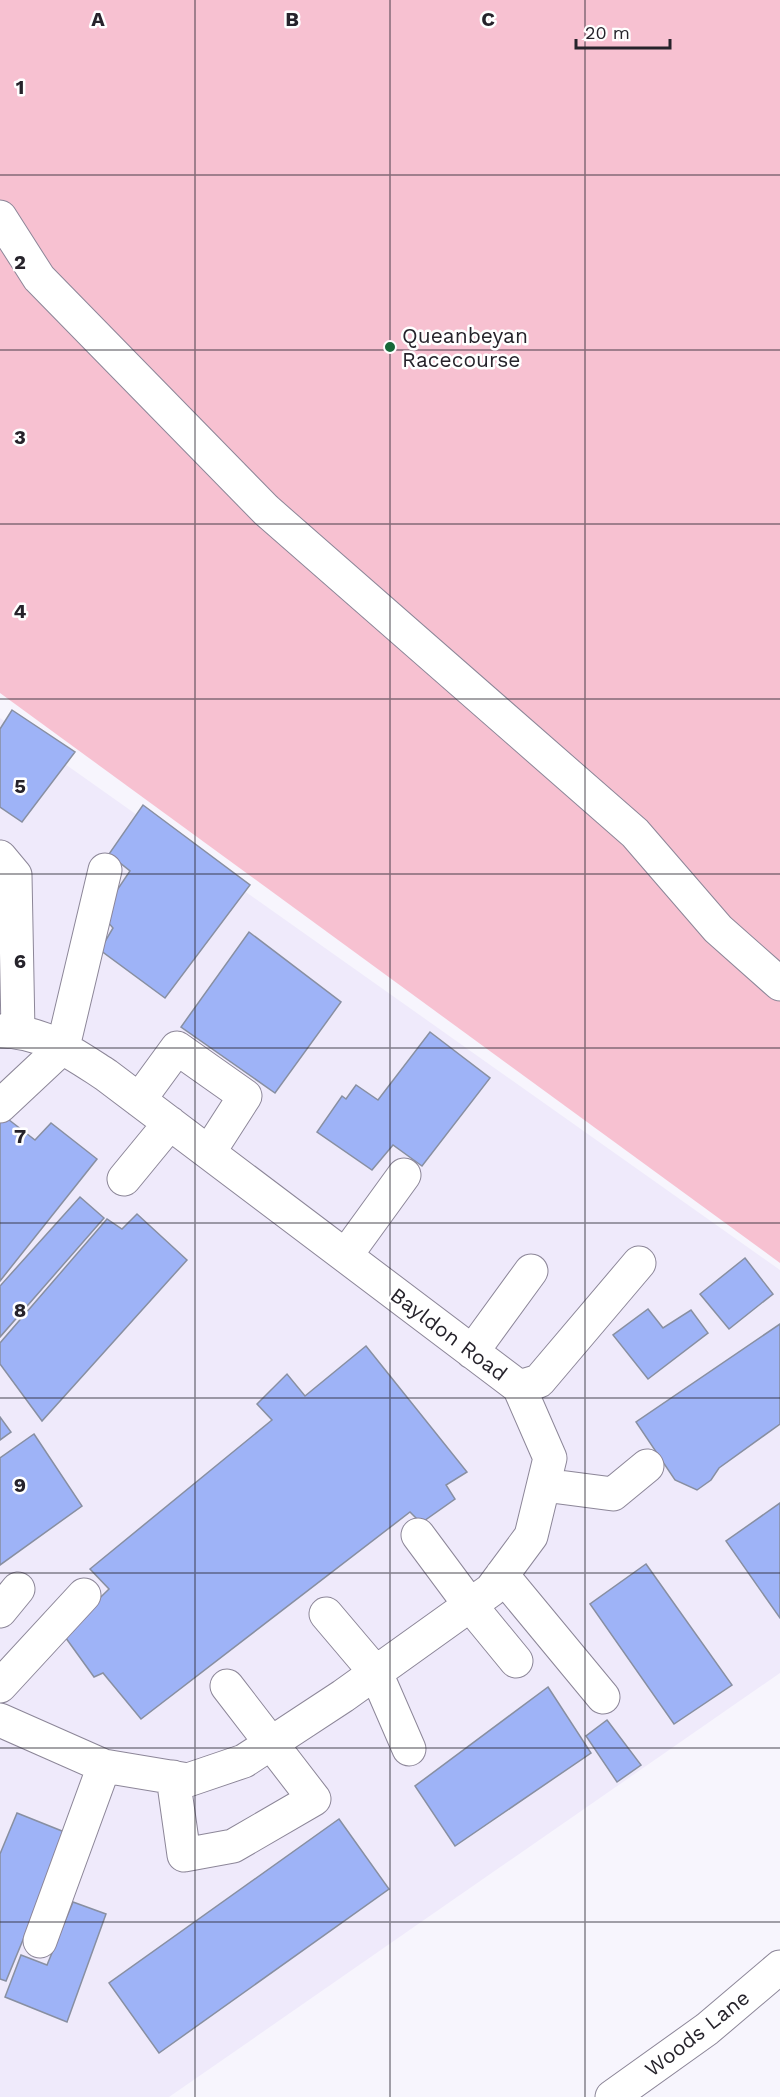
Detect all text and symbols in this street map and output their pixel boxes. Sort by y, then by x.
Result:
text: A [91,7,105,31]
text: B [285,7,299,31]
text: C [481,7,495,31]
scale bar [576,12,670,50]
text: 20 m [585,22,630,43]
text: 1 [16,75,24,99]
text: 2 [14,250,26,274]
place label: Queanbeyan Racecourse [402,323,528,372]
marker: Queanbeyan Racecourse [383,340,397,354]
text: 3 [14,425,26,449]
text: 4 [14,599,27,623]
text: 5 [14,774,26,798]
text: 6 [14,949,26,973]
text: 7 [14,1124,26,1148]
street label: Bayldon Road [386,1282,512,1386]
text: 8 [14,1298,26,1322]
text: 9 [14,1473,26,1497]
street label: Woods Lane [640,1984,754,2082]

